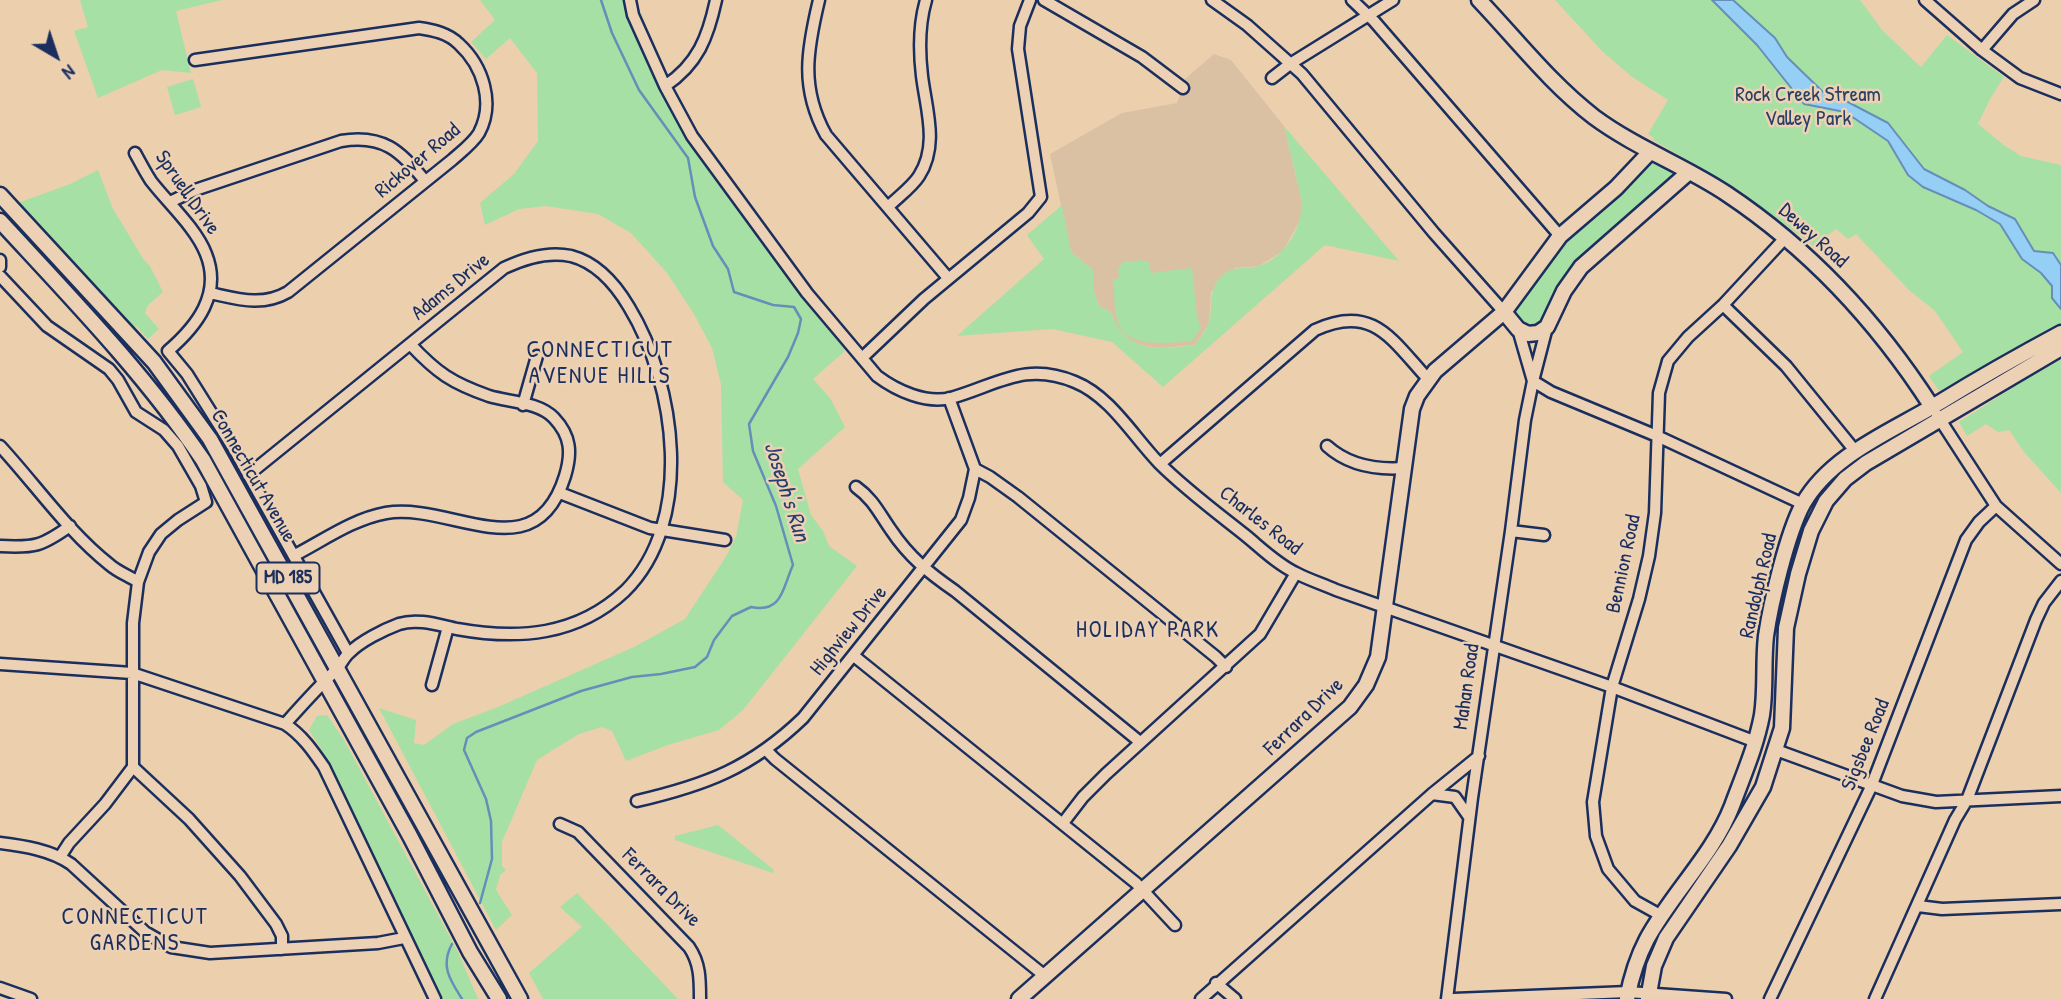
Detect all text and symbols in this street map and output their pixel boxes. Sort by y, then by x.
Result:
north arrow [21,21,91,91]
text: N [57,59,81,86]
park label: Rock Creek Stream Valley Park [1735,82,1881,132]
street label: Rickover Road [370,118,466,204]
street label: Spruell Drive [149,146,225,240]
street label: Dewey Road [1773,198,1853,274]
street label: Adams Drive [407,248,495,326]
district label: CONNECTICUT AVENUE HILLS [528,337,672,391]
street label: Connecticut Avenue [205,405,301,547]
water label: Joseph's Run [757,439,815,545]
street label: Charles Road [1214,481,1306,561]
street label: Bennion Road [1601,513,1647,615]
street label: Randolph Road [1735,531,1783,641]
road number: MD 185 [256,562,320,594]
street label: Highview Drive [805,581,893,681]
district label: HOLIDAY PARK [1078,617,1218,645]
street label: Mahan Road [1449,642,1485,732]
street label: Ferrara Drive [1259,673,1349,761]
street label: Sigsbee Road [1836,696,1896,794]
street label: Ferrara Drive [616,843,706,933]
district label: CONNECTICUT GARDENS [63,904,207,958]

